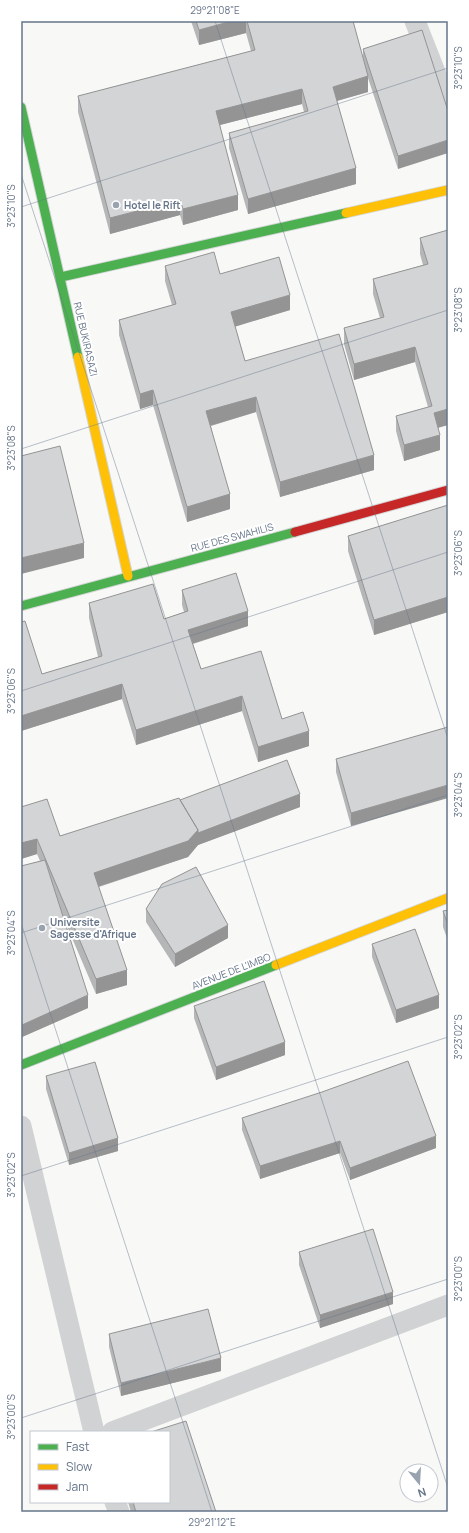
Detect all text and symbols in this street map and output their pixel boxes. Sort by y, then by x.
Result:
text: 29°21'08"E [190,3,240,17]
text: 3°23'10"S [451,46,465,90]
text: 3°23'10"S [4,184,18,228]
place label: Hotel le Rift [124,198,181,212]
marker: Hotel le Rift [111,200,121,210]
text: 3°23'08"S [451,287,465,333]
street label: RUE BUKIRASAZI [71,300,101,378]
text: 3°23'08"S [4,425,18,471]
street label: RUE DES SWAHILIS [189,519,275,555]
text: 3°23'06"S [451,530,465,576]
text: 3°23'06"S [4,668,18,714]
text: 3°23'04"S [451,772,465,818]
text: 3°23'04"S [4,910,18,956]
place label: Universite Sagesse d'Afrique [50,915,136,941]
marker: Universite Sagesse d'Afrique [37,923,47,933]
street label: AVENUE DE L'IMBO [190,950,272,992]
text: 3°23'02"S [451,1014,465,1060]
text: 3°23'02"S [4,1152,18,1198]
text: 3°23'00"S [451,1256,465,1302]
text: 3°23'00"S [4,1394,18,1440]
legend [30,1431,170,1503]
text: Fast [66,1438,90,1455]
text: Slow [66,1458,92,1475]
north arrow [399,1463,439,1503]
text: Jam [66,1478,88,1495]
text: N [416,1485,428,1501]
text: 29°21'12"E [188,1515,236,1529]

